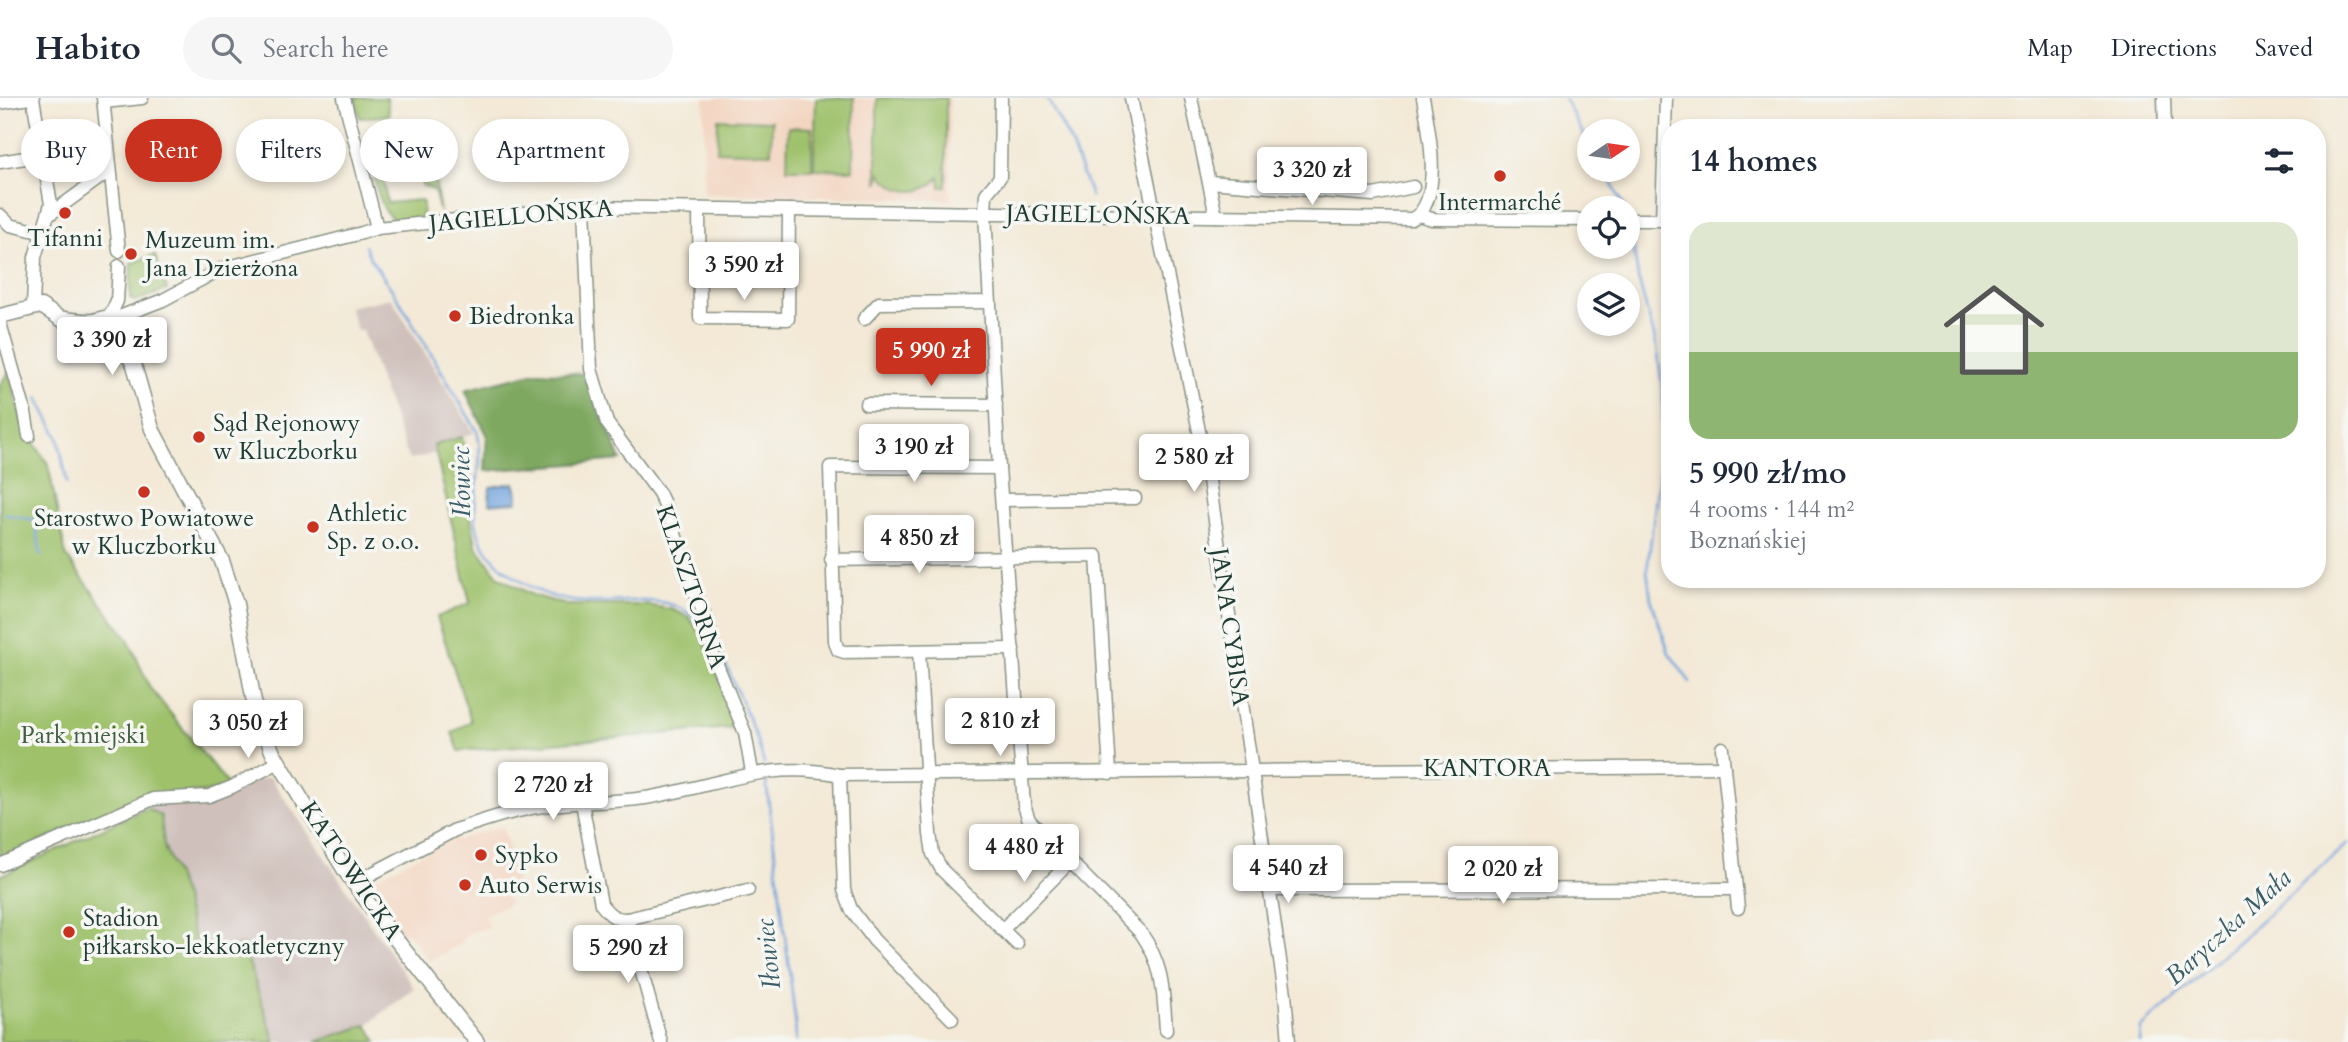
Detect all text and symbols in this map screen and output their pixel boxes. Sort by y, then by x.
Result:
search box [183,17,673,80]
text: Habito [35,26,141,71]
icon: search [207,29,245,67]
text: Search here [263,31,389,66]
text: Map [2027,32,2073,65]
text: Directions [2111,32,2217,65]
text: Saved [2255,32,2313,65]
chip: Buy [21,119,111,182]
chip: Rent [125,119,222,182]
chip: Filters [236,119,346,182]
chip: New [360,119,458,182]
chip: Apartment [472,119,629,182]
north arrow [1577,119,1640,182]
map controls [1577,119,1640,336]
text: 14 homes [1689,141,1818,182]
icon: filters [2260,142,2298,180]
pin: 3 320 zł [1240,148,1384,207]
text: 3 320 zł [1273,154,1351,185]
marker: Intermarché [1492,168,1508,184]
place label: Intermarché [1438,186,1562,219]
street label: JAGIELLOŃSKA [425,191,615,241]
button: locate [1577,196,1640,259]
street label: JAGIELLOŃSKA [1003,197,1191,233]
marker: Tifanni [57,205,73,221]
place label: Tifanni [27,222,103,255]
place label: Muzeum im. Jana Dzierżona [142,224,299,285]
pin: 3 590 zł [672,242,816,302]
marker: Muzeum im. Jana Dzierżona [123,246,139,262]
text: 3 590 zł [705,249,783,280]
icon: home [1931,267,2057,393]
button: layers [1577,273,1640,336]
place label: Biedronka [469,300,575,333]
marker: Biedronka [447,308,463,324]
pin: 3 390 zł [40,317,184,377]
text: 3 390 zł [73,324,151,355]
pin: 5 990 zł [859,328,1003,388]
text: 5 990 zł [892,335,970,366]
place label: Sąd Rejonowy w Kluczborku [213,407,361,468]
pin: 3 190 zł [842,424,986,484]
marker: Sąd Rejonowy w Kluczborku [191,429,207,445]
text: 3 190 zł [875,431,953,462]
pin: 2 580 zł [1122,434,1266,494]
text: 2 580 zł [1155,441,1233,472]
water label: Iłowiec [443,446,479,518]
text: 5 990 zł/mo [1689,453,1847,494]
marker: Starostwo Powiatowe w Kluczborku [136,484,152,500]
text: 4 rooms · 144 m² [1689,494,1854,525]
place label: Athletic Sp. z o.o. [327,497,420,558]
street label: KLASZTORNA [648,501,735,674]
place label: Starostwo Powiatowe w Kluczborku [34,502,254,563]
pin: 4 850 zł [847,516,991,575]
marker: Athletic Sp. z o.o. [305,519,321,535]
text: 4 850 zł [880,522,958,553]
text: Boznańskiej [1689,525,1807,556]
street label: JANA CYBISA [1202,543,1258,709]
pin: 2 810 zł [928,698,1072,758]
pin: 3 050 zł [176,700,320,760]
text: 2 810 zł [961,705,1039,736]
text: 3 050 zł [209,707,287,738]
park label: Park miejski [21,719,146,752]
street label: KANTORA [1423,752,1552,785]
pin: 2 720 zł [481,762,625,822]
text: 2 720 zł [514,769,592,800]
street label: KATOWICKA [292,795,410,948]
pin: 4 480 zł [952,824,1096,884]
text: 4 480 zł [985,831,1063,862]
place label: Sypko [495,839,558,872]
pin: 4 540 zł [1216,846,1360,905]
pin: 2 020 zł [1431,846,1575,906]
marker: Sypko [473,847,489,863]
text: 4 540 zł [1249,852,1327,883]
text: 2 020 zł [1464,853,1542,884]
water label: Baryczka Mała [2157,861,2299,993]
place label: Auto Serwis [479,869,602,902]
marker: Auto Serwis [457,877,473,893]
place label: Stadion piłkarsko-lekkoatletyczny [83,902,345,963]
water label: Iłowiec [747,916,789,991]
marker: Stadion piłkarsko-lekkoatletyczny [61,924,77,940]
pin: 5 290 zł [556,926,700,985]
text: 5 290 zł [589,932,667,963]

